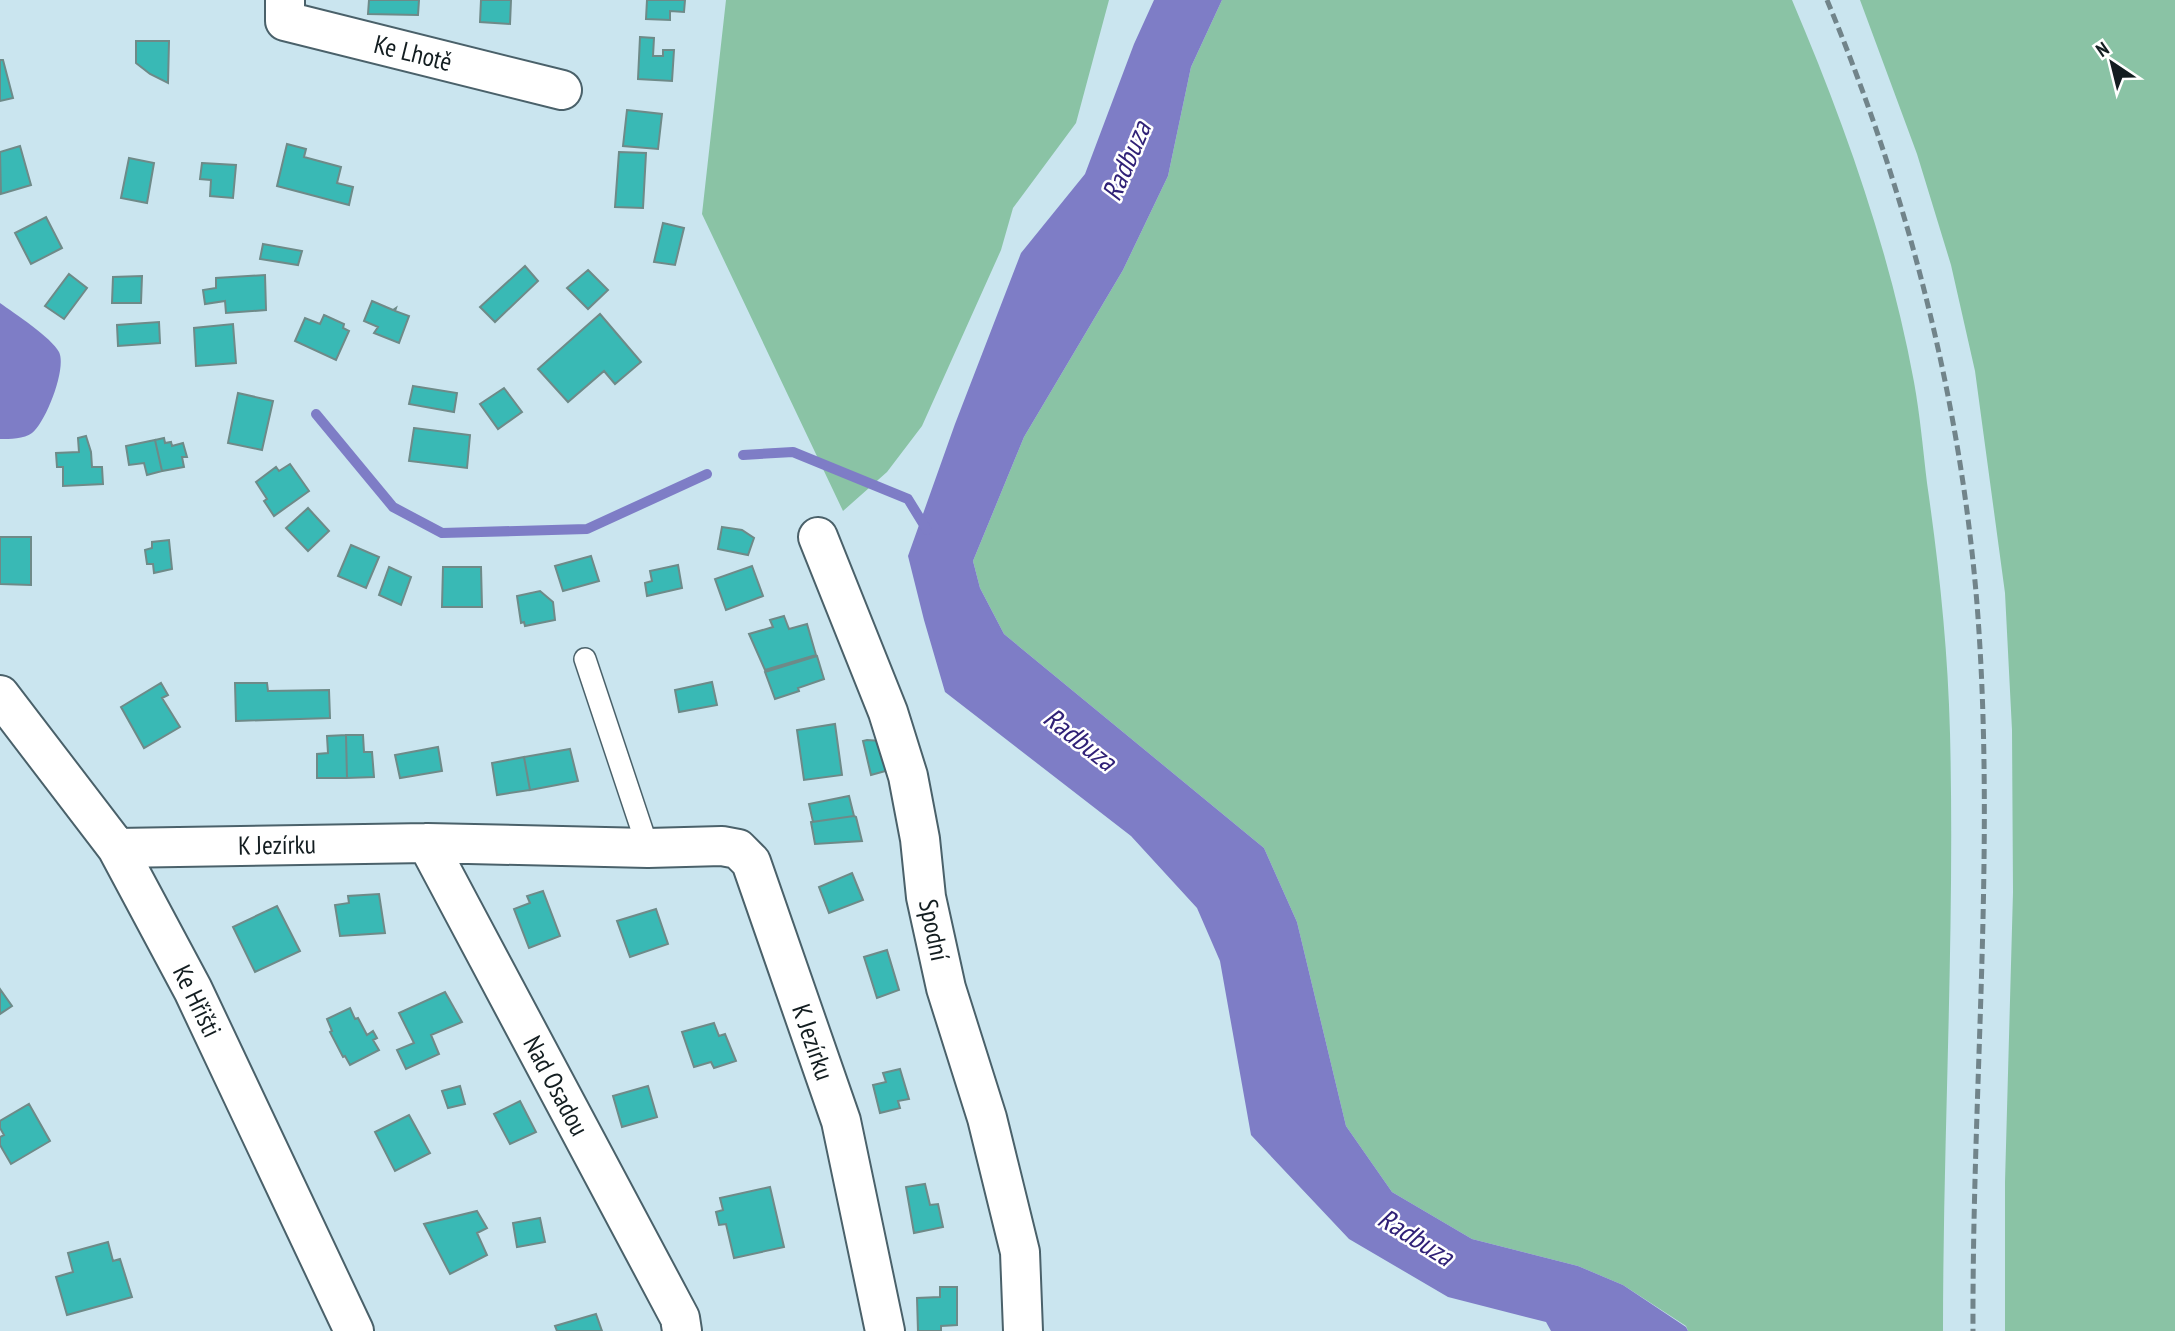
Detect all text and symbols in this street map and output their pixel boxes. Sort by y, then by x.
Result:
street label: Ke Lhotě [371,27,456,78]
north arrow [2077,28,2147,98]
text: N [2091,36,2113,62]
water label: Radbuza [1092,114,1159,206]
water label: Radbuza [1036,699,1126,780]
street label: K Jezírku [238,827,316,862]
street label: Spodní [912,896,957,964]
street label: Ke Hřišti [166,959,229,1042]
street label: K Jezírku [785,1000,842,1084]
street label: Nad Osadou [516,1030,596,1141]
water label: Radbuza [1372,1199,1463,1275]

